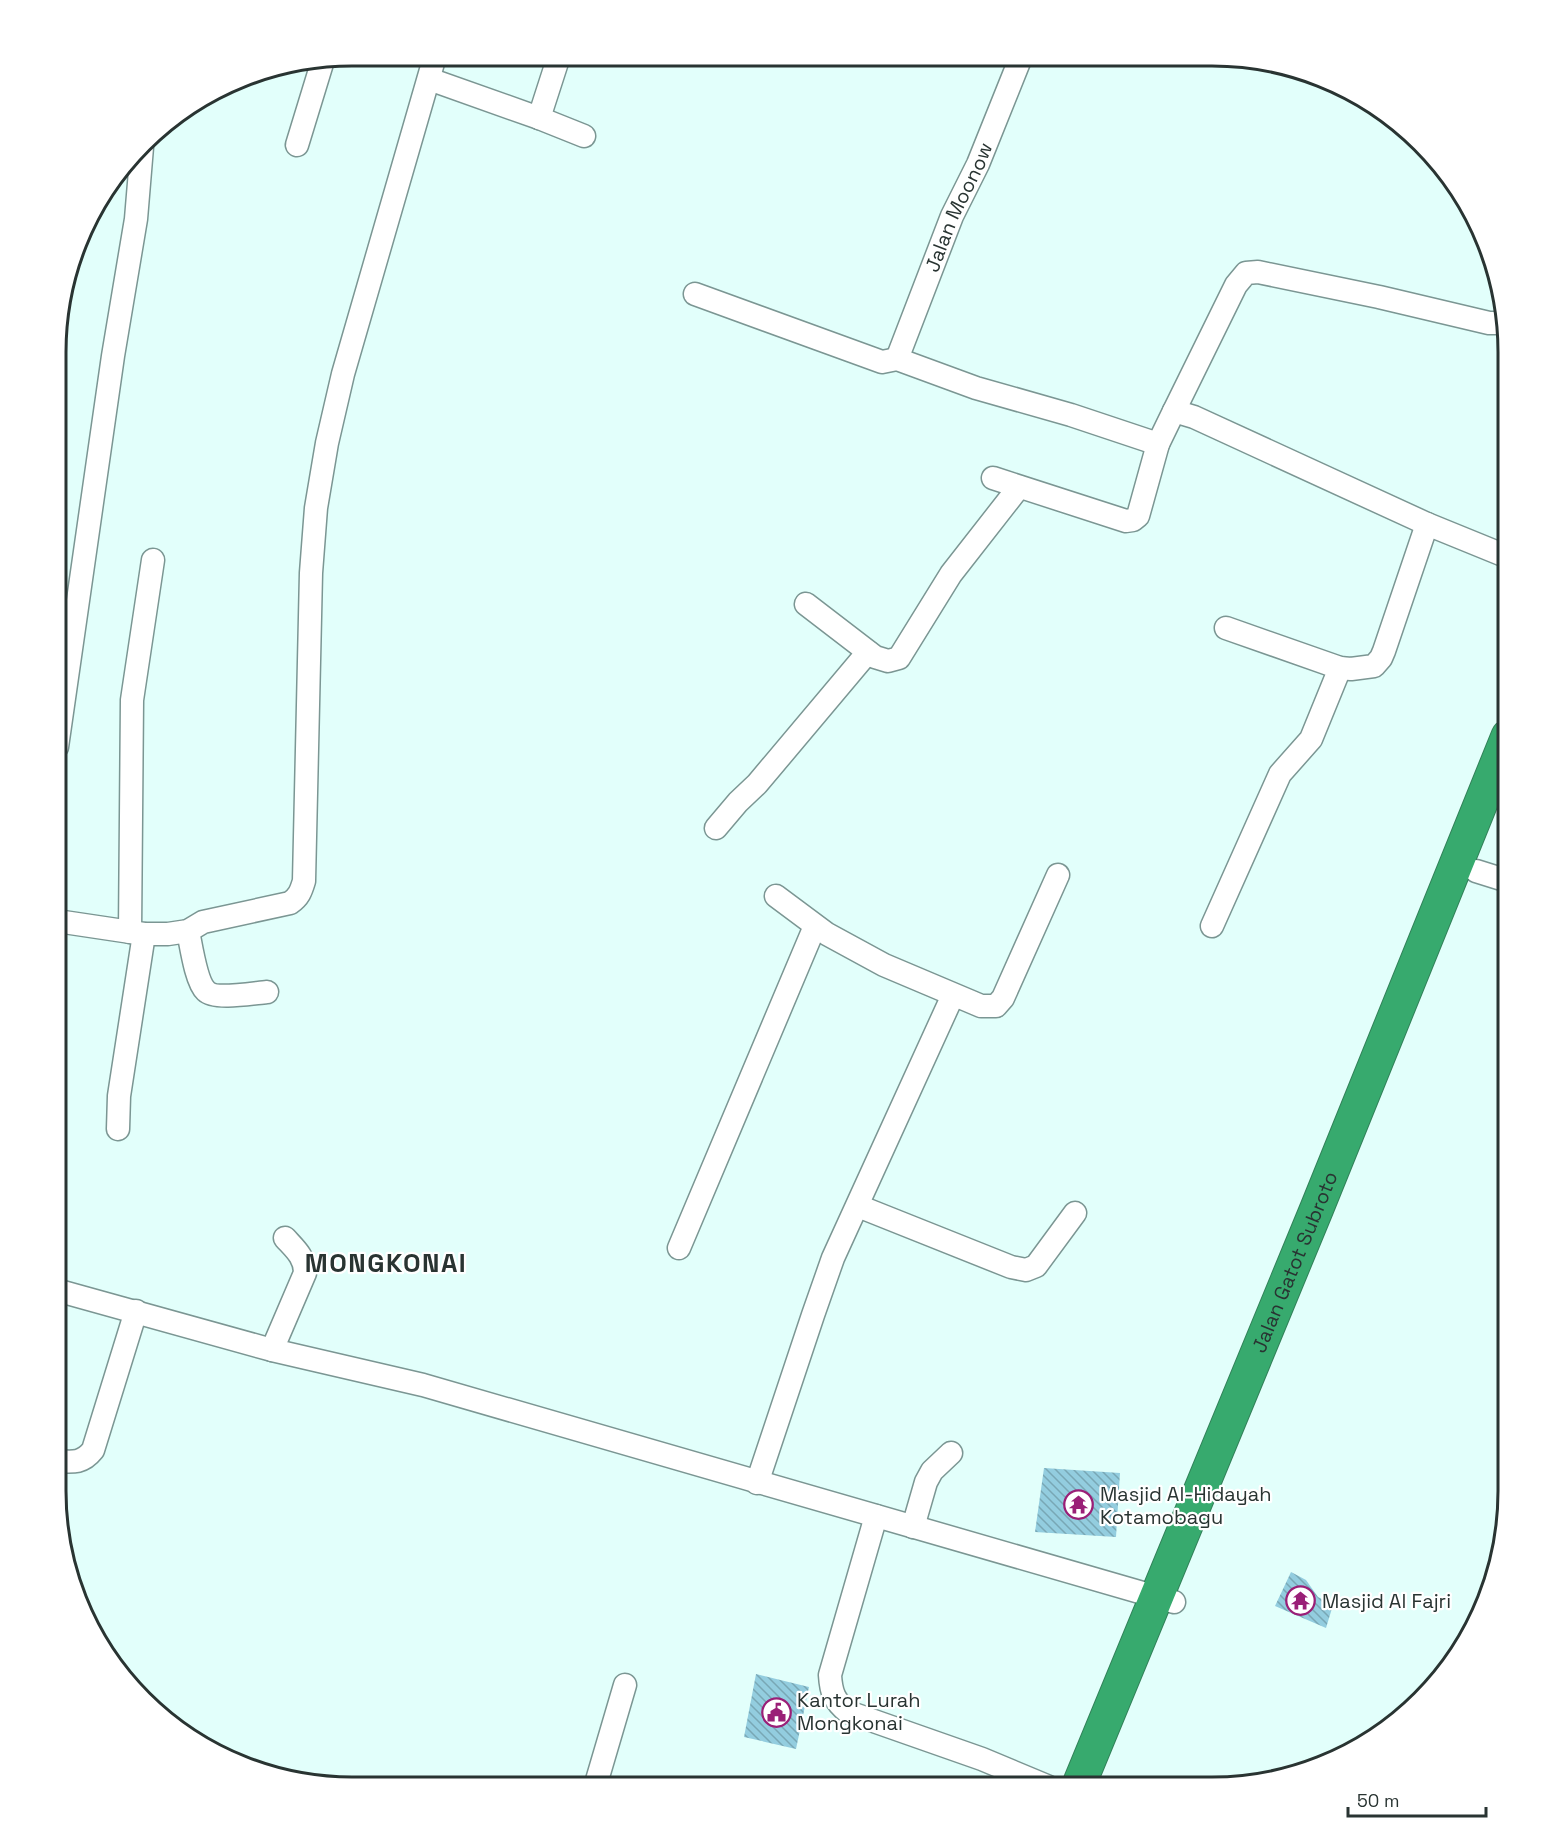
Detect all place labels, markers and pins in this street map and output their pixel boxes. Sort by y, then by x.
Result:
place label: Masjid Al-Hidayah Kotamobagu [1100,1481,1272,1530]
temple icon: Masjid Al-Hidayah Kotamobagu [1063,1489,1095,1521]
temple icon: Masjid Al Fajri [1285,1585,1317,1617]
place label: Masjid Al Fajri [1322,1588,1451,1614]
place label: Kantor Lurah Mongkonai [797,1687,921,1736]
public building icon: Kantor Lurah Mongkonai [760,1696,792,1728]

